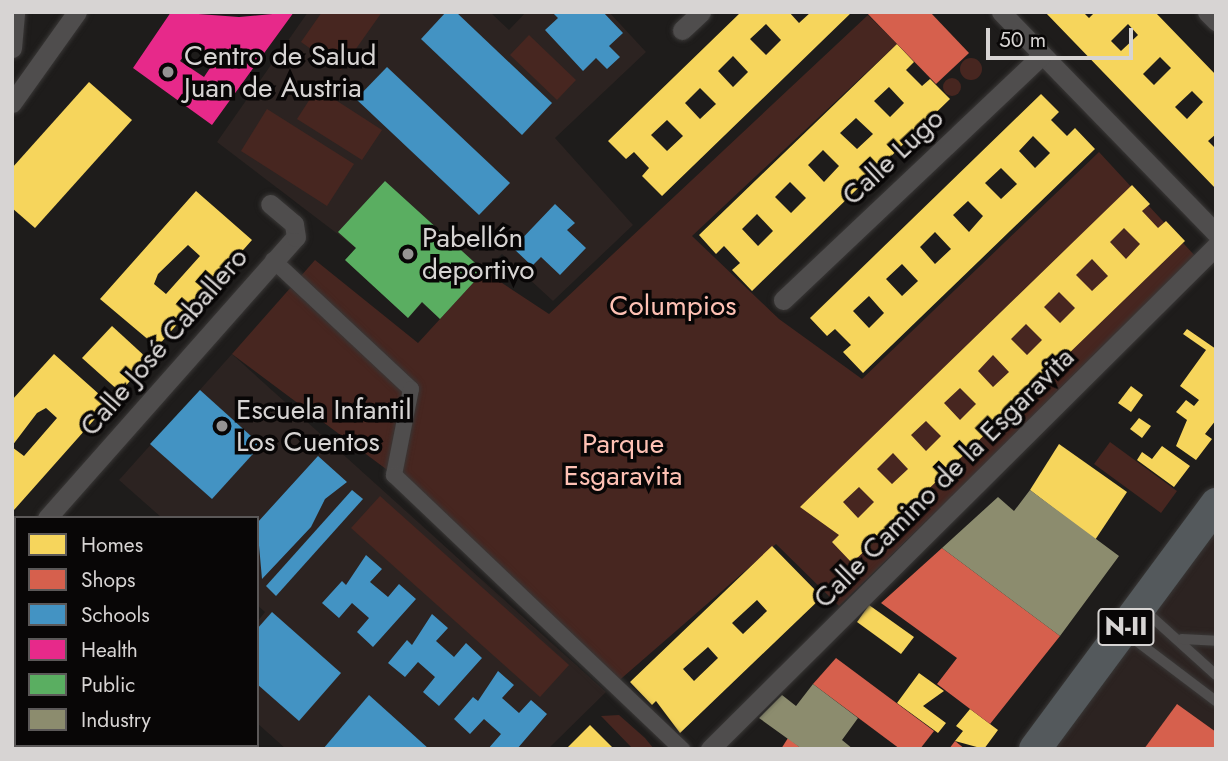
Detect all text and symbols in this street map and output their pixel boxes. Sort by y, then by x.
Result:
scale bar [990,14,1137,58]
text: 50 m [999,25,1046,55]
place label: Centro de Salud Juan de Austria [184,39,377,105]
marker: Centro de Salud Juan de Austria [158,62,178,82]
street label: Calle Lugo [835,102,951,212]
place label: Pabellón deportivo [422,221,534,287]
street label: Calle José Caballero [73,241,255,443]
marker: Pabellón deportivo [400,246,416,262]
park label: Columpios [609,289,737,323]
street label: Calle Camino de la Esgaravita [807,341,1081,615]
place label: Escuela Infantil Los Cuentos [236,393,412,459]
marker: Escuela Infantil Los Cuentos [214,418,230,434]
park label: Parque Esgaravita [564,427,682,493]
legend [14,516,259,747]
text: Homes [81,530,143,560]
text: Shops [81,565,135,595]
text: Schools [81,600,150,630]
road number: N-II [1096,604,1156,650]
text: Health [81,635,138,665]
text: Public [81,670,135,700]
text: Industry [81,705,151,735]

